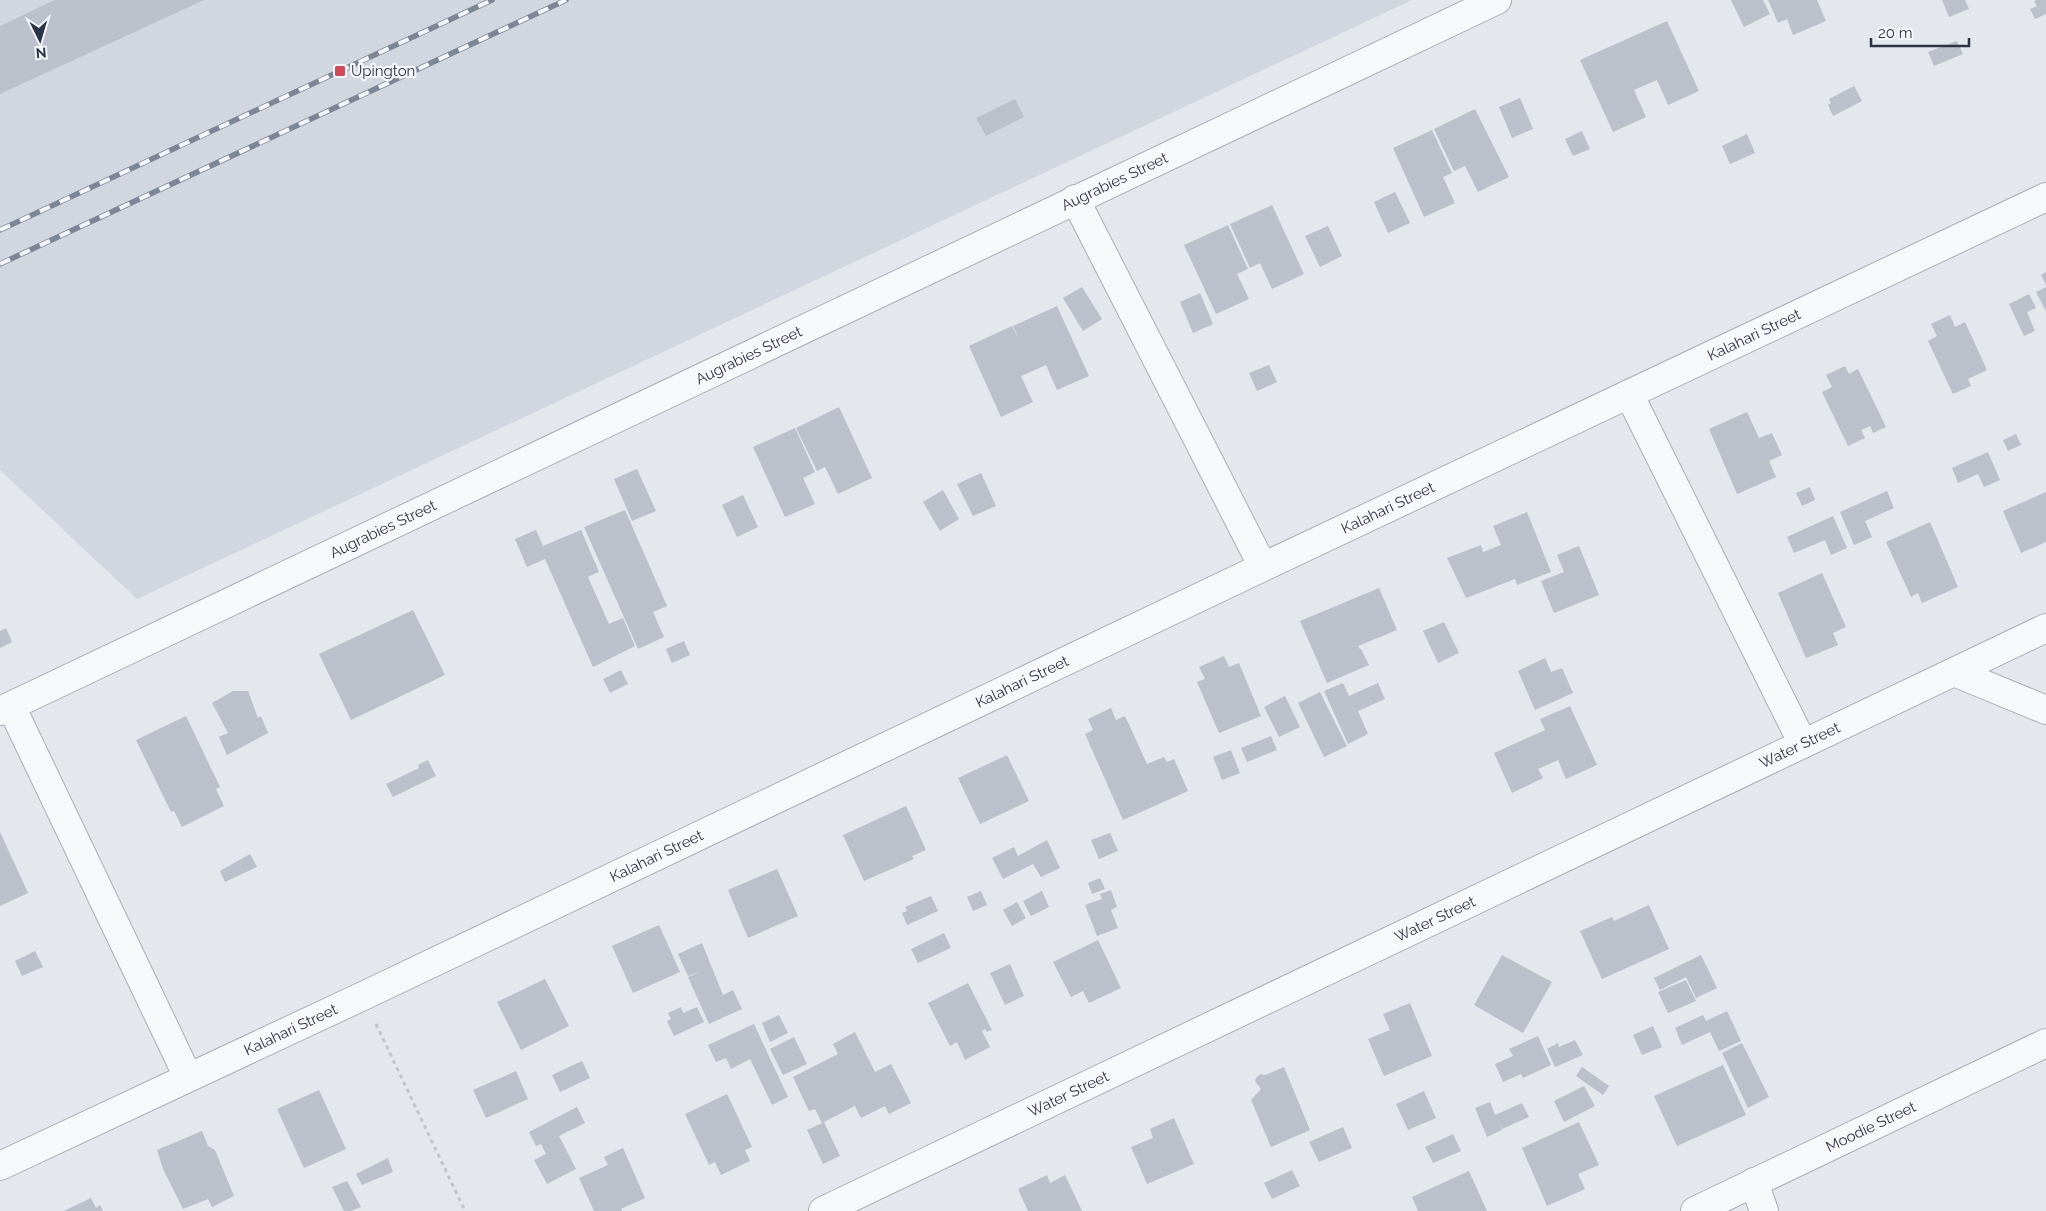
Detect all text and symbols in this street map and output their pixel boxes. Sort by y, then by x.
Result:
north arrow [15,15,65,65]
scale bar [1871,15,1968,47]
text: 20 m [1878,24,1913,42]
text: N [35,45,47,61]
place label: Upington [351,62,415,80]
marker: Upington [333,64,347,78]
street label: Augrabies Street [1059,149,1171,215]
street label: Kalahari Street [1705,305,1804,365]
street label: Augrabies Street [693,322,805,388]
street label: Kalahari Street [1338,478,1437,538]
street label: Augrabies Street [327,496,439,562]
street label: Kalahari Street [973,652,1072,712]
street label: Water Street [1757,719,1843,772]
street label: Kalahari Street [607,826,706,886]
street label: Water Street [1392,892,1478,946]
street label: Kalahari Street [241,1000,340,1059]
street label: Water Street [1025,1067,1112,1121]
street label: Moodie Street [1823,1098,1919,1156]

